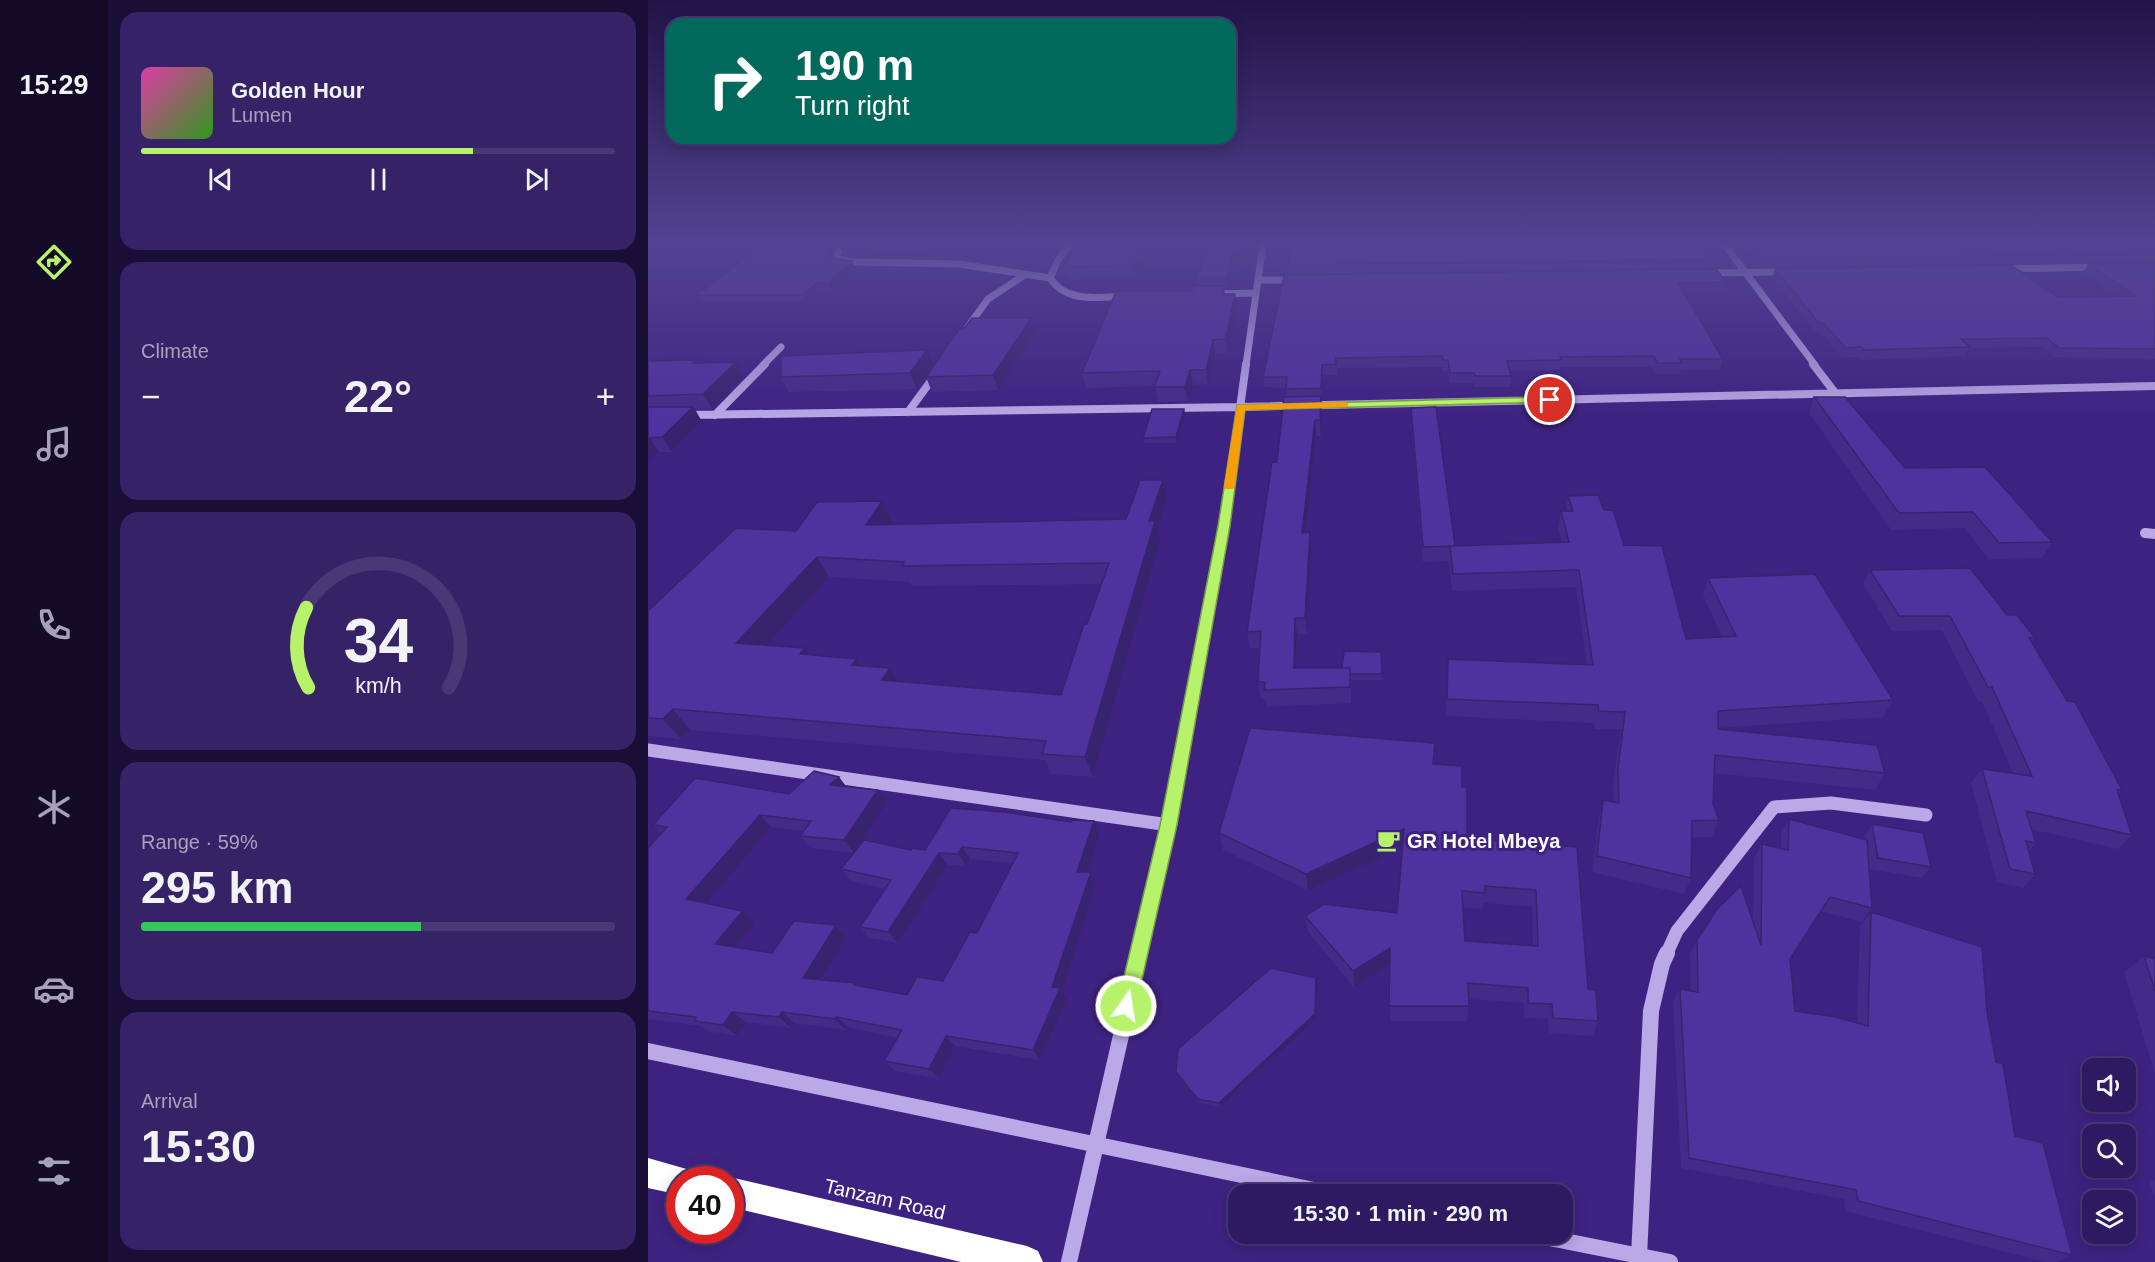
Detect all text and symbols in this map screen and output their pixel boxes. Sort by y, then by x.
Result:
icon: right [696,42,774,120]
text: 190 m [795,42,914,89]
text: 15:29 [19,70,89,100]
text: Golden Hour [231,78,364,103]
text: Turn right [795,91,910,121]
text: Lumen [231,104,292,126]
icon: previous [204,163,237,196]
icon: pause [362,163,395,196]
icon: next [520,163,553,196]
icon: directions [33,241,75,283]
text: Climate [141,340,209,362]
text: 22° [344,371,412,422]
pin [1524,374,1575,425]
text: − [141,378,160,415]
text: + [596,378,615,415]
icon: arrive [1533,383,1566,416]
icon: music [33,423,75,465]
icon: phone [33,604,75,646]
text: 34 [343,606,413,675]
text: km/h [355,674,401,698]
icon: climate [33,786,75,828]
cafe icon: GR Hotel Mbeya [1376,828,1402,854]
place label: GR Hotel Mbeya [1407,830,1561,852]
text: Range · 59% [141,831,258,853]
text: 295 km [141,862,294,913]
icon: car [33,968,75,1010]
position arrow [1094,974,1158,1038]
map controls [2082,1058,2136,1244]
button: sound [2082,1058,2136,1112]
text: Arrival [141,1090,198,1112]
text: 15:30 [141,1121,256,1172]
button: search [2082,1124,2136,1178]
icon: filters [33,1150,75,1192]
speed limit sign: 40 [666,1166,744,1244]
street label: Tanzam Road [822,1174,948,1224]
button: layers [2082,1190,2136,1244]
text: 15:30 · 1 min · 290 m [1293,1201,1508,1226]

